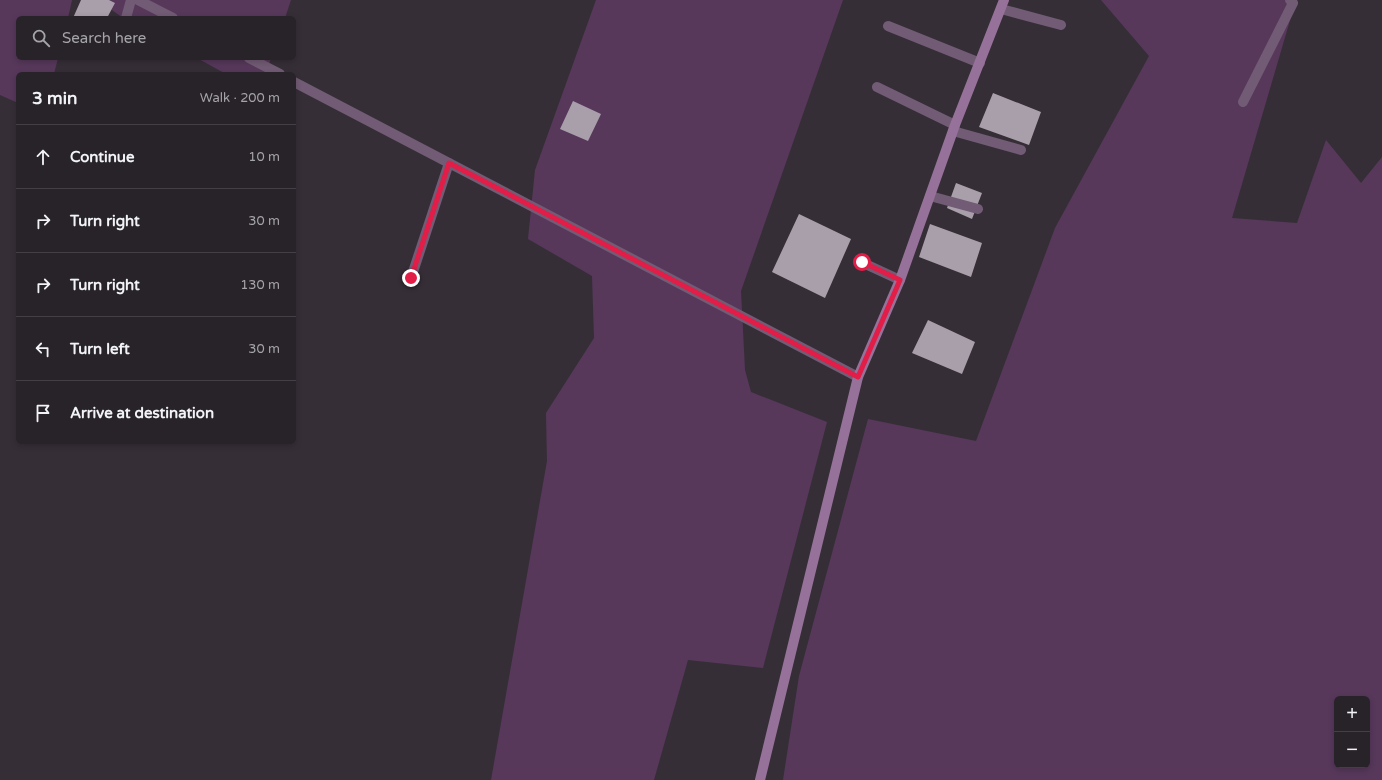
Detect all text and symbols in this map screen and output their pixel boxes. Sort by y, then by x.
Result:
search box [16,16,296,60]
icon: search [30,27,52,49]
text: Search here [62,29,146,47]
text: 3 min [32,88,77,109]
text: Walk · 200 m [200,90,280,106]
icon: ahead [32,146,54,168]
text: Continue [70,148,134,166]
text: 10 m [248,149,280,165]
icon: right [32,210,54,232]
text: Turn right [70,212,140,230]
text: 30 m [248,213,280,229]
route start [853,253,871,271]
route end [402,269,420,287]
icon: right [32,274,54,296]
text: Turn right [70,276,140,294]
text: 130 m [240,277,280,293]
icon: left [32,338,54,360]
text: Turn left [70,340,130,358]
text: 30 m [248,341,280,357]
icon: arrive [32,402,54,424]
text: Arrive at destination [70,404,214,422]
map controls [1334,696,1370,768]
button: + [1334,696,1370,732]
button: − [1334,732,1370,768]

